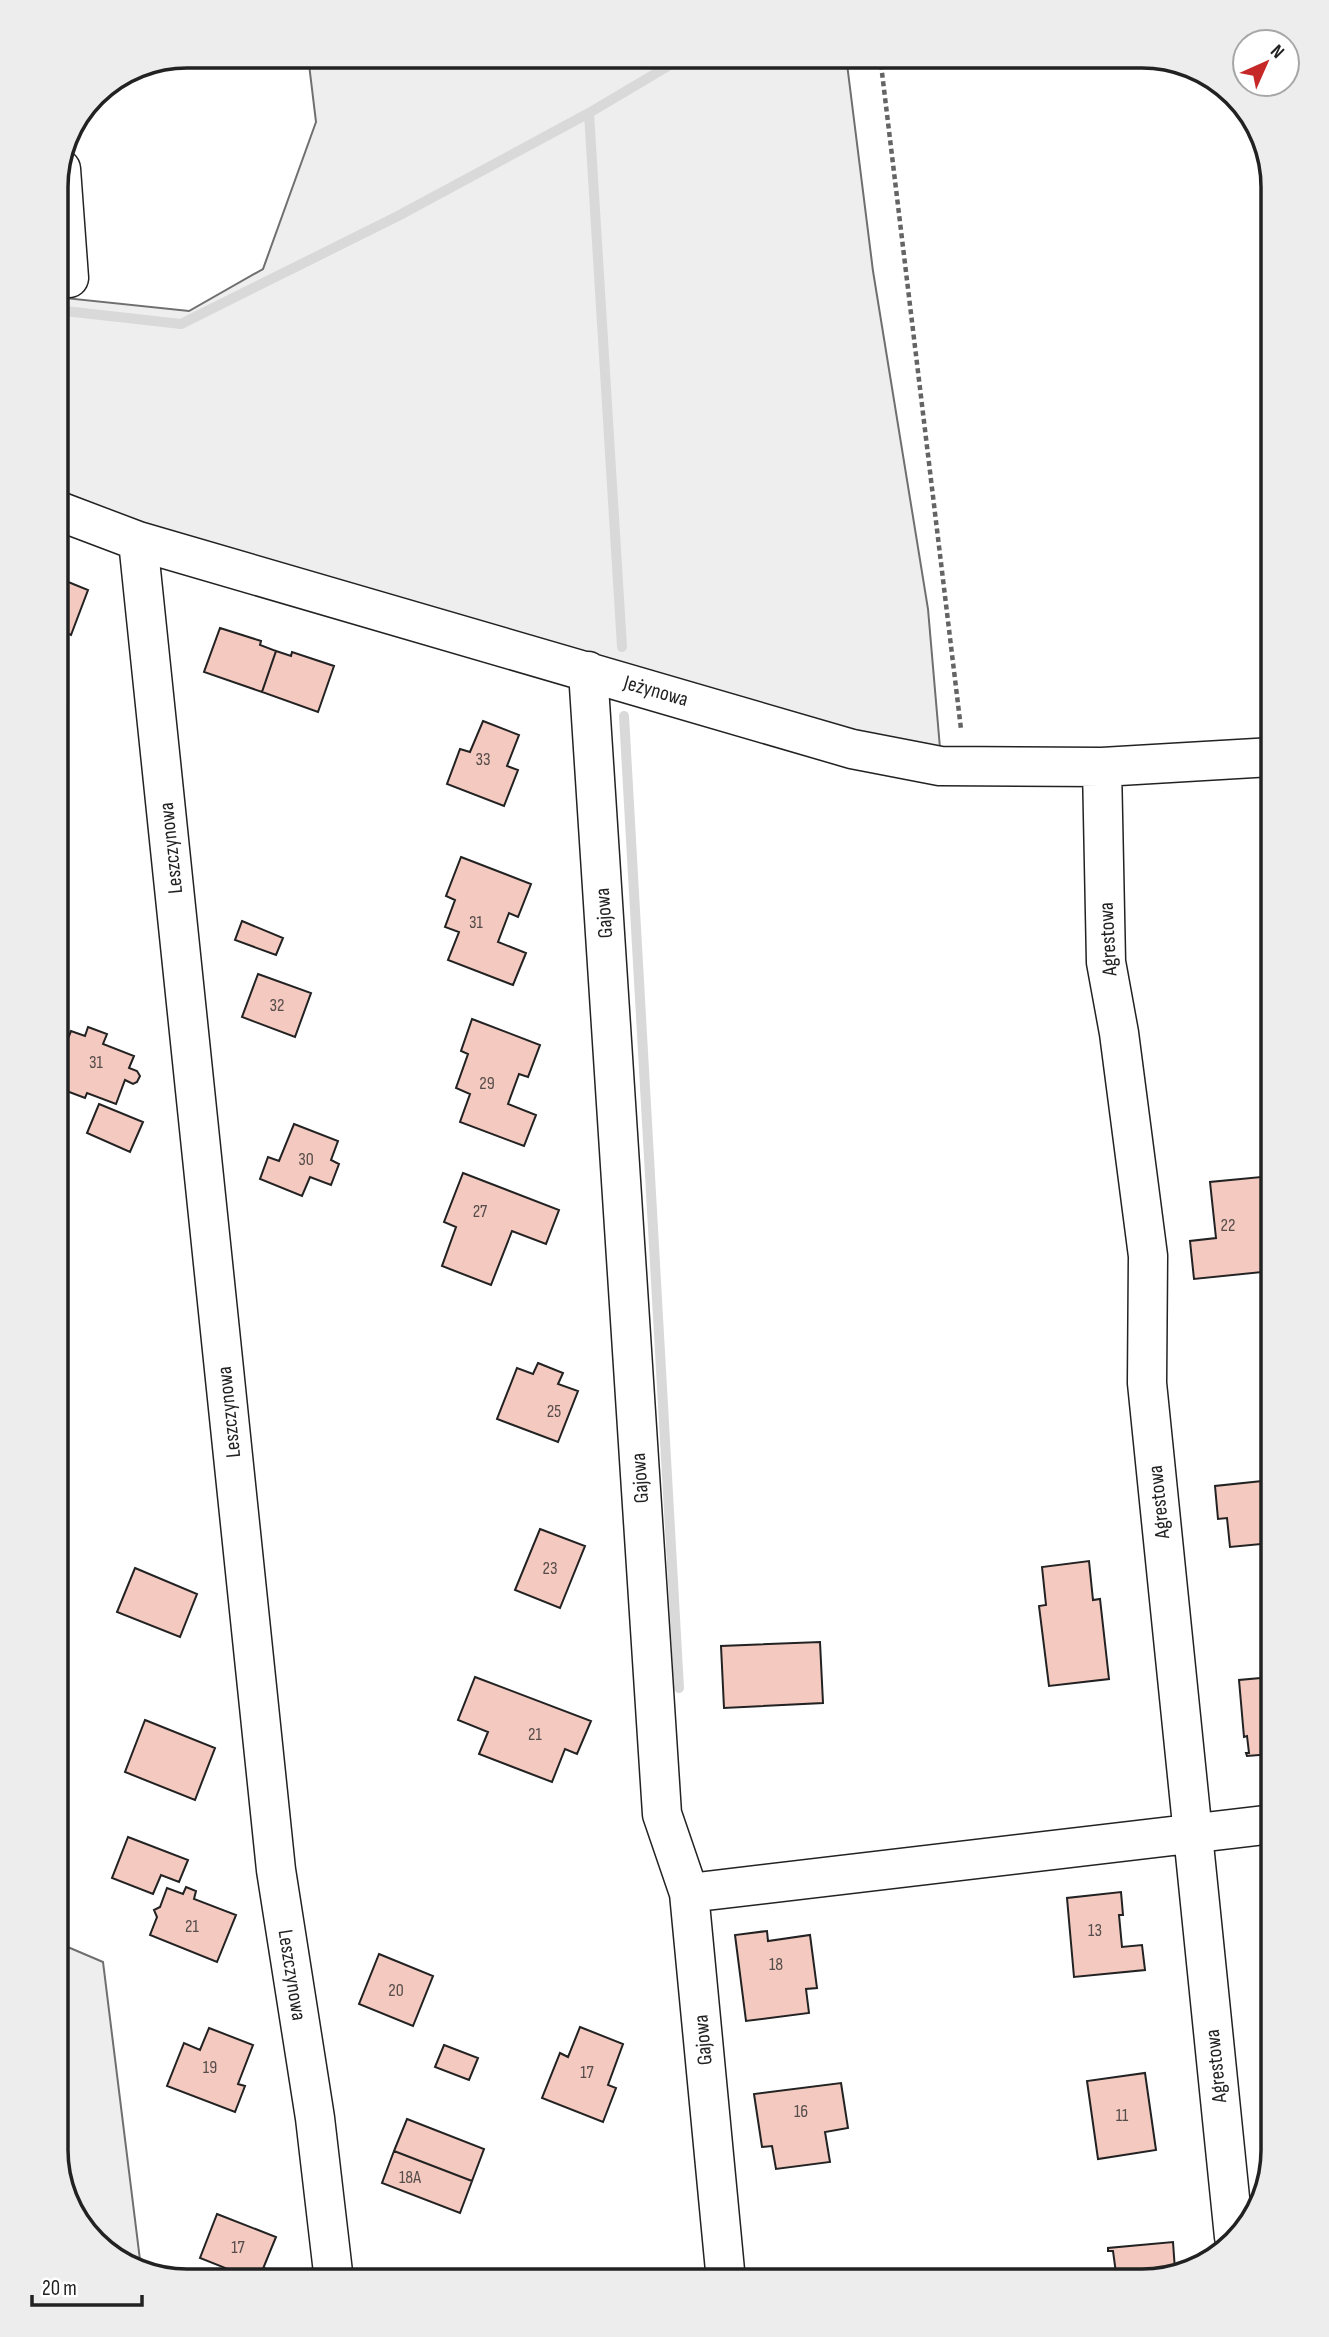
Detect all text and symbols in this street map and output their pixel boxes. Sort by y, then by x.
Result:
north arrow [1231,28,1301,98]
text: N [1265,40,1289,64]
street label: Jeżynowa [620,670,691,712]
house number: 33 [475,749,491,770]
street label: Leszczynowa [154,801,188,895]
street label: Gajowa [590,887,618,939]
street label: Agrestowa [1094,901,1122,978]
house number: 31 [469,912,484,933]
house number: 32 [270,995,284,1016]
house number: 31 [89,1052,104,1073]
house number: 29 [479,1073,495,1094]
house number: 30 [298,1149,314,1170]
house number: 27 [473,1201,488,1222]
house number: 22 [1221,1215,1235,1236]
street label: Leszczynowa [212,1365,246,1459]
house number: 25 [547,1401,561,1422]
street label: Gajowa [626,1452,654,1504]
street label: Agrestowa [1143,1464,1175,1541]
house number: 23 [543,1558,558,1579]
house number: 21 [528,1724,543,1745]
house number: 21 [185,1916,200,1937]
house number: 13 [1088,1920,1102,1941]
street label: Leszczynowa [272,1928,312,2022]
house number: 18 [769,1954,783,1975]
house number: 20 [388,1980,404,2001]
street label: Gajowa [688,2014,718,2066]
street label: Agrestowa [1200,2028,1232,2105]
house number: 19 [203,2057,217,2078]
house number: 17 [580,2062,595,2083]
house number: 16 [794,2101,808,2122]
house number: 11 [1116,2105,1129,2126]
house number: 18A [399,2167,421,2188]
house number: 17 [231,2237,246,2258]
scale bar [32,2264,142,2308]
text: 20 m [42,2276,77,2301]

